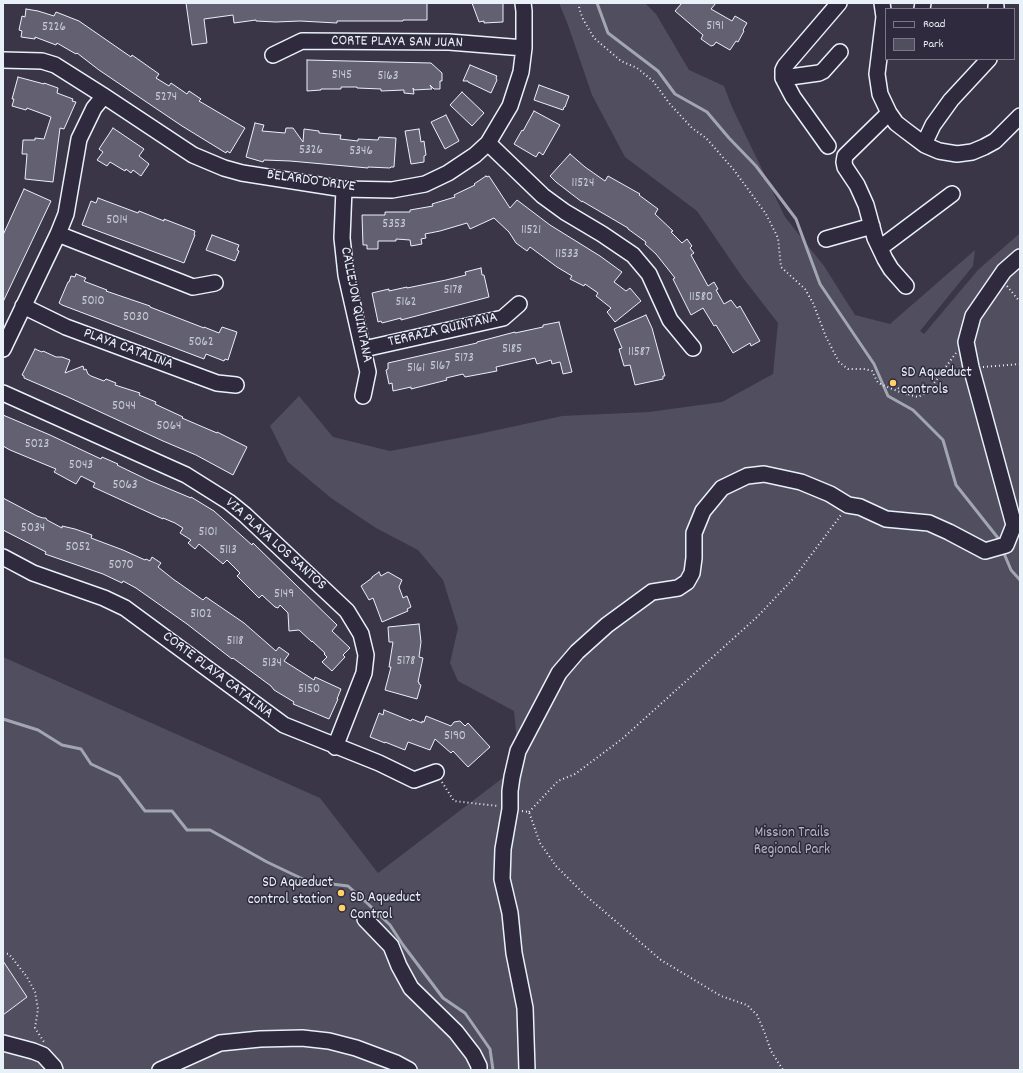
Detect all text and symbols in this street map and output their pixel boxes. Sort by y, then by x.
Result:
legend [885,8,1015,60]
text: Road [923,16,945,33]
house number: 5191 [706,19,724,35]
house number: 5226 [42,20,66,36]
street label: CORTE PLAYA SAN JUAN [331,33,463,53]
text: Park [923,36,943,53]
house number: 5145 [332,68,352,84]
house number: 5163 [377,69,399,85]
house number: 5274 [155,90,177,106]
house number: 5326 [299,143,323,159]
house number: 5346 [349,144,373,160]
street label: BELARDO DRIVE [266,167,356,197]
house number: 11524 [572,176,594,192]
house number: 5014 [106,213,128,229]
house number: 5353 [382,217,406,233]
house number: 11521 [521,223,541,239]
street label: CALLEJON QUINTANA [335,246,375,364]
house number: 11533 [555,247,579,263]
house number: 5178 [443,283,463,299]
house number: 11580 [689,290,713,306]
house number: 5010 [81,294,105,310]
house number: 5162 [396,295,416,311]
house number: 5030 [123,310,149,326]
street label: TERRAZA QUINTANA [387,310,499,352]
street label: PLAYA CATALINA [81,325,175,375]
house number: 5062 [188,335,214,351]
house number: 5185 [502,342,522,358]
house number: 11587 [628,345,650,361]
house number: 5173 [454,351,474,367]
house number: 5167 [430,359,450,375]
house number: 5161 [407,361,425,377]
place label: SD Aqueduct controls [901,365,972,400]
marker: SD Aqueduct controls [888,378,898,388]
house number: 5044 [112,399,136,415]
house number: 5064 [157,419,181,435]
house number: 5023 [25,437,49,453]
house number: 5043 [69,458,93,474]
house number: 5063 [112,478,138,494]
street label: VIA PLAYA LOS SANTOS [221,495,329,595]
house number: 5034 [21,521,45,537]
house number: 5101 [199,525,217,541]
house number: 5052 [66,540,90,556]
house number: 5113 [219,543,237,559]
house number: 5070 [108,558,134,574]
house number: 5149 [274,587,294,603]
house number: 5102 [190,607,212,623]
street label: CORTE PLAYA CATALINA [158,628,276,724]
house number: 5118 [227,634,243,650]
house number: 5178 [396,654,416,670]
house number: 5134 [262,656,282,672]
house number: 5150 [298,682,320,698]
house number: 5190 [444,729,466,745]
park label: Mission Trails Regional Park [754,825,830,860]
place label: SD Aqueduct control station [248,875,333,910]
marker: SD Aqueduct control station [336,888,346,898]
place label: SD Aqueduct Control [350,890,421,925]
marker: SD Aqueduct Control [337,903,347,913]

